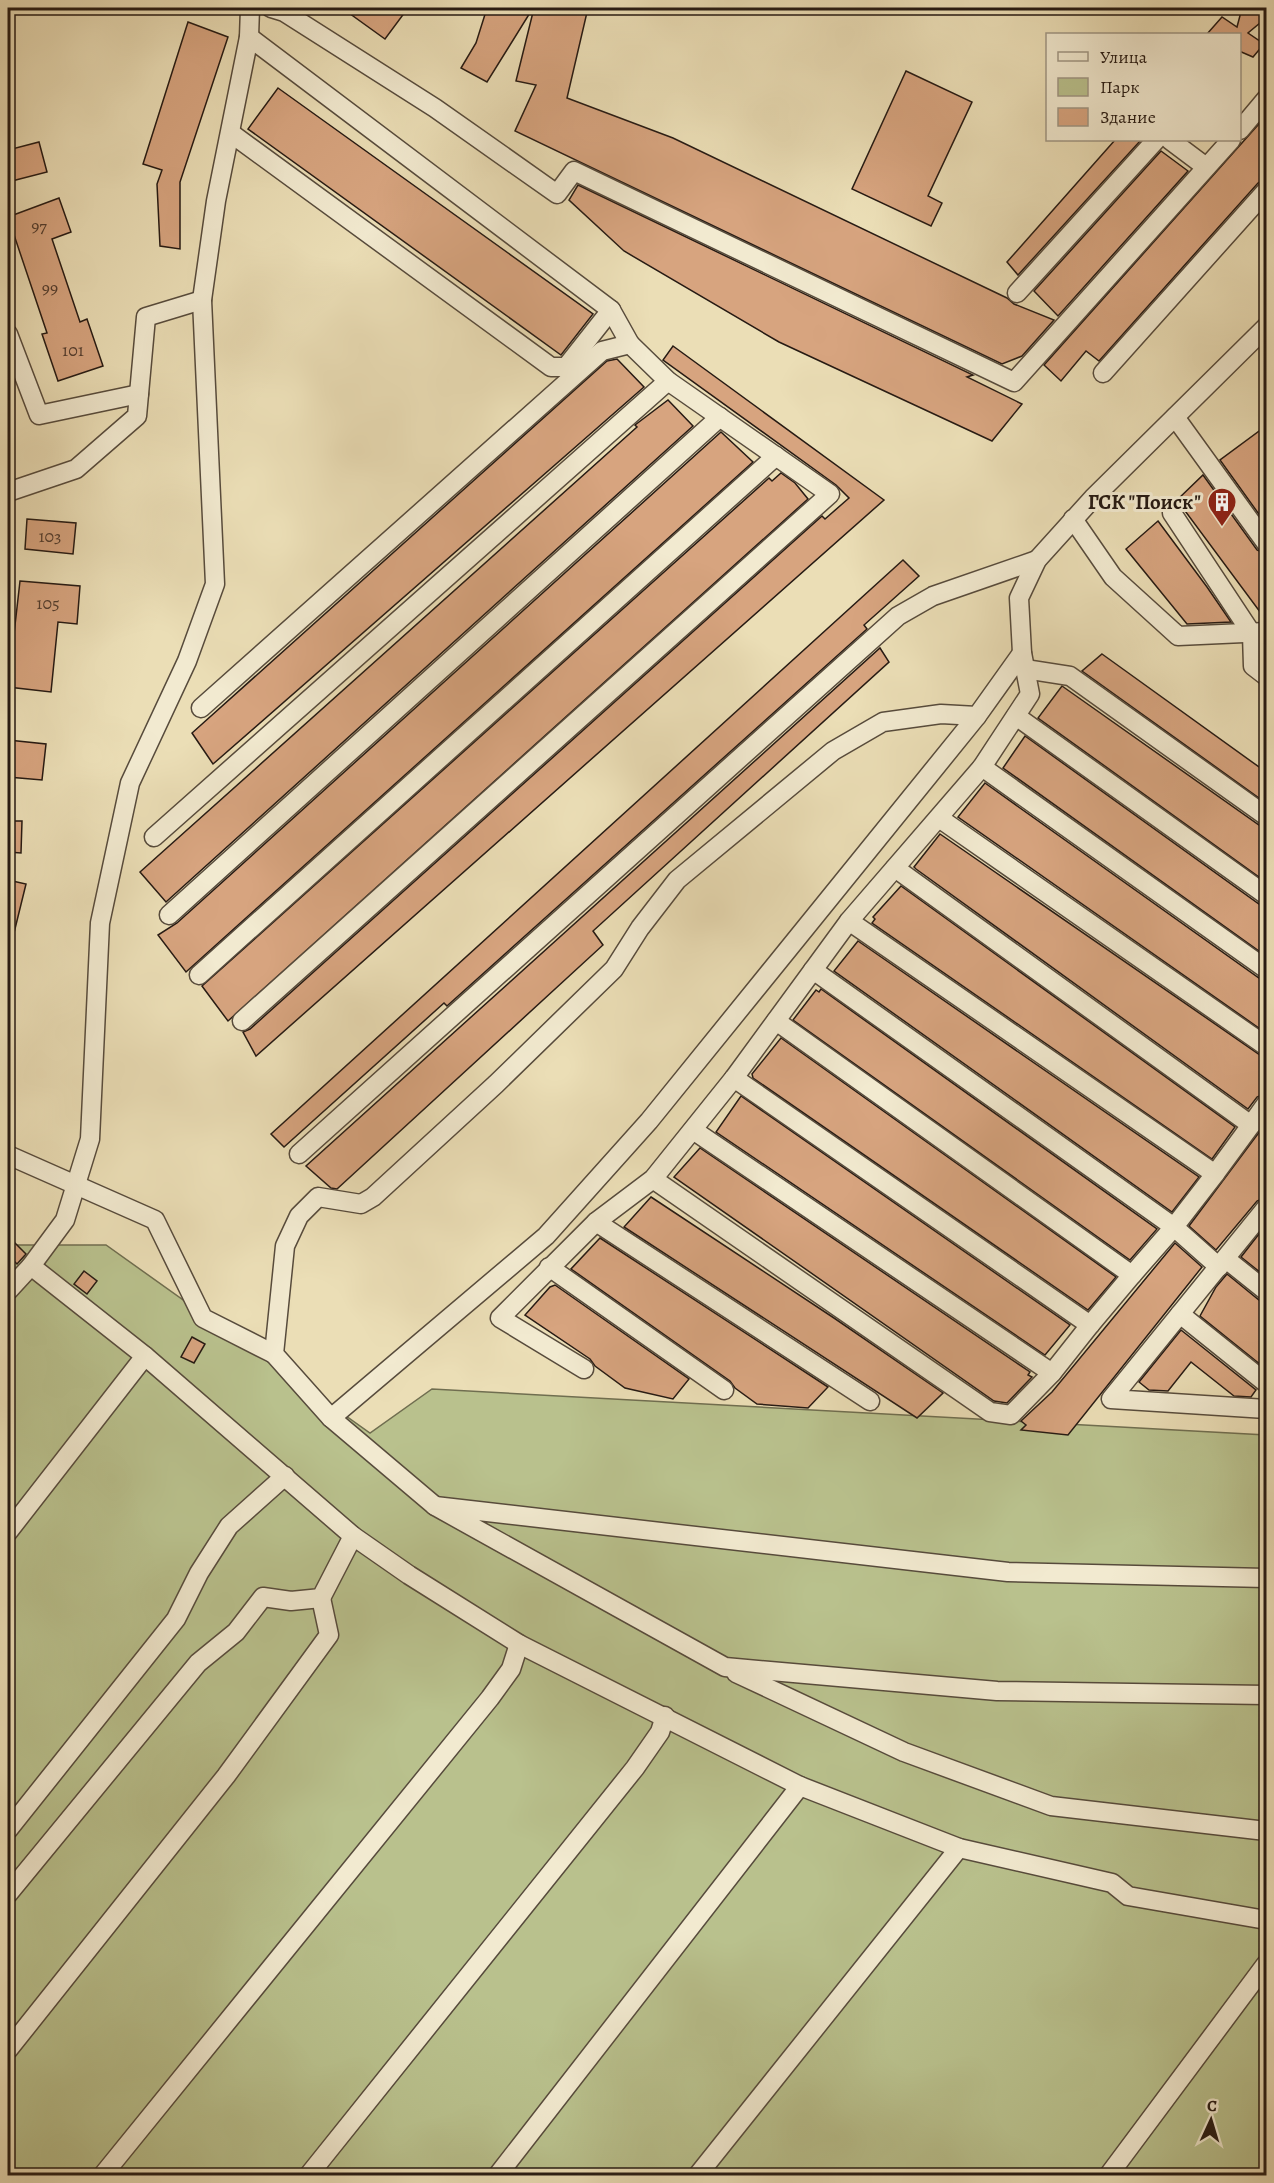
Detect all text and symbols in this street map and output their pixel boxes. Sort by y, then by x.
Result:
legend [1046,33,1241,141]
text: Улица [1100,45,1148,69]
text: Парк [1100,75,1140,99]
text: Здание [1100,105,1156,129]
house number: 97 [31,214,47,238]
house number: 99 [42,276,58,300]
house number: 101 [62,338,84,362]
building icon: ГСК "Поиск" [1206,486,1238,528]
place label: ГСК "Поиск" [1088,488,1201,516]
house number: 103 [38,524,62,548]
house number: 105 [36,591,60,615]
north arrow [1181,2090,1241,2150]
text: С [1206,2095,1218,2117]

